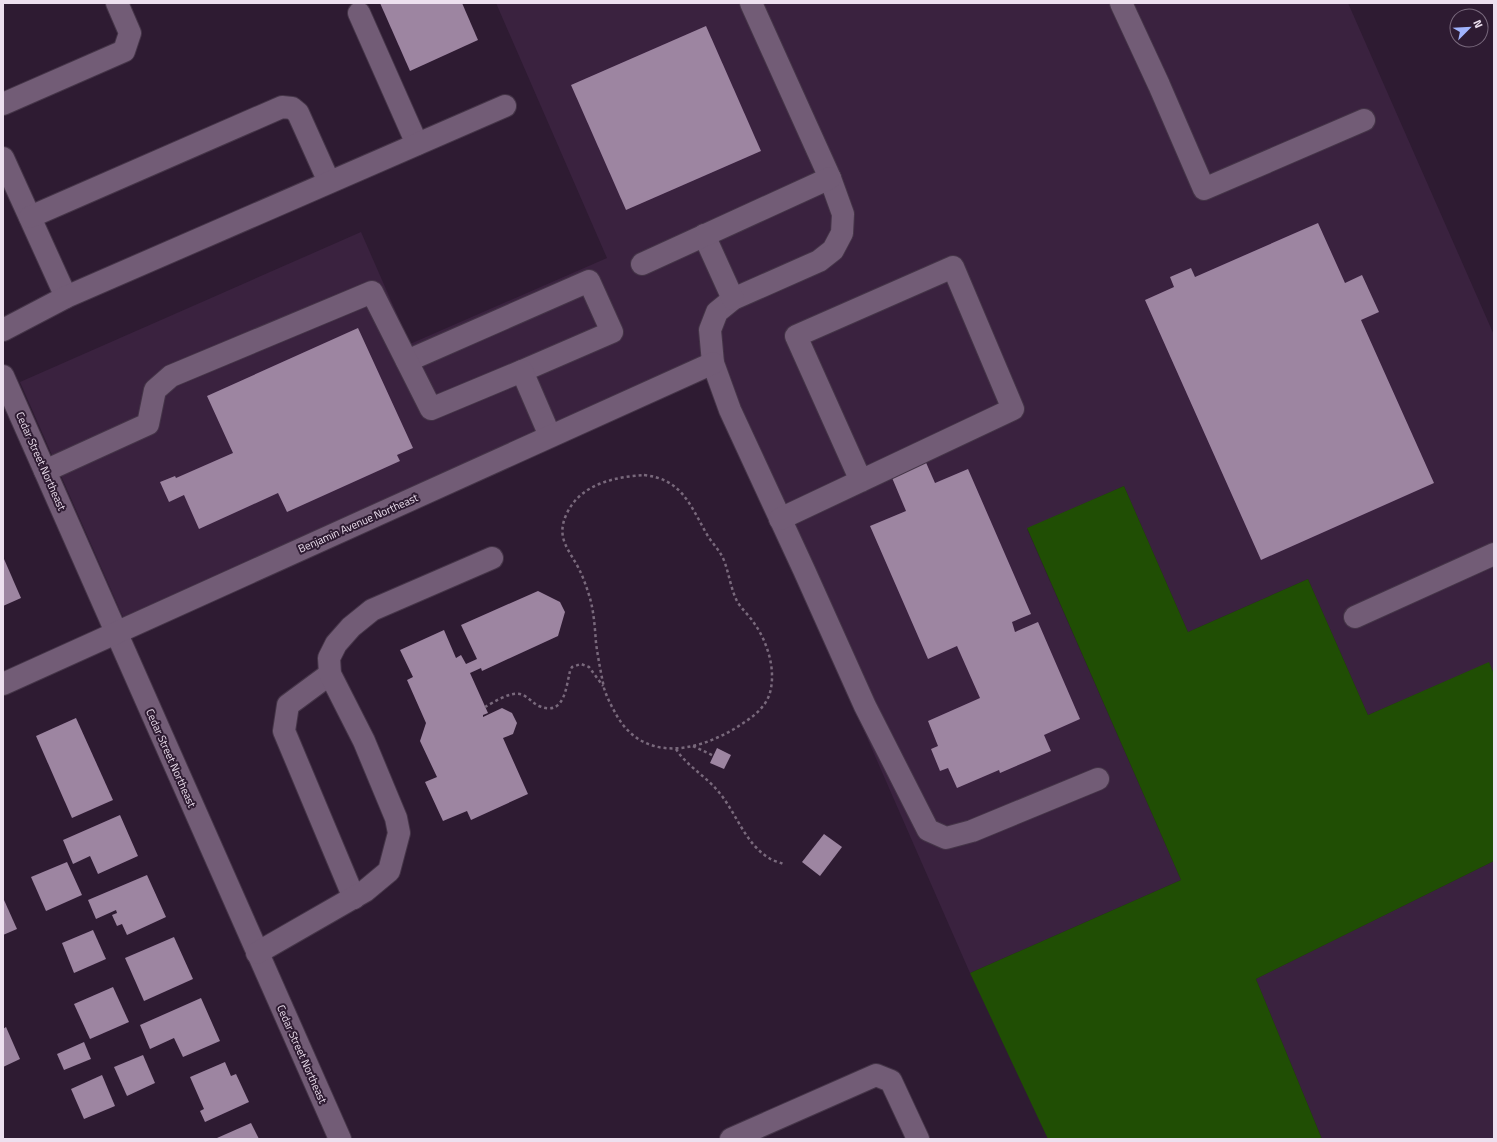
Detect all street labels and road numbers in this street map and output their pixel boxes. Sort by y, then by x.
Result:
street label: Cedar Street Northeast [12,409,70,513]
street label: Benjamin Avenue Northeast [295,489,421,557]
street label: Cedar Street Northeast [142,706,200,810]
street label: Cedar Street Northeast [273,1002,331,1106]

